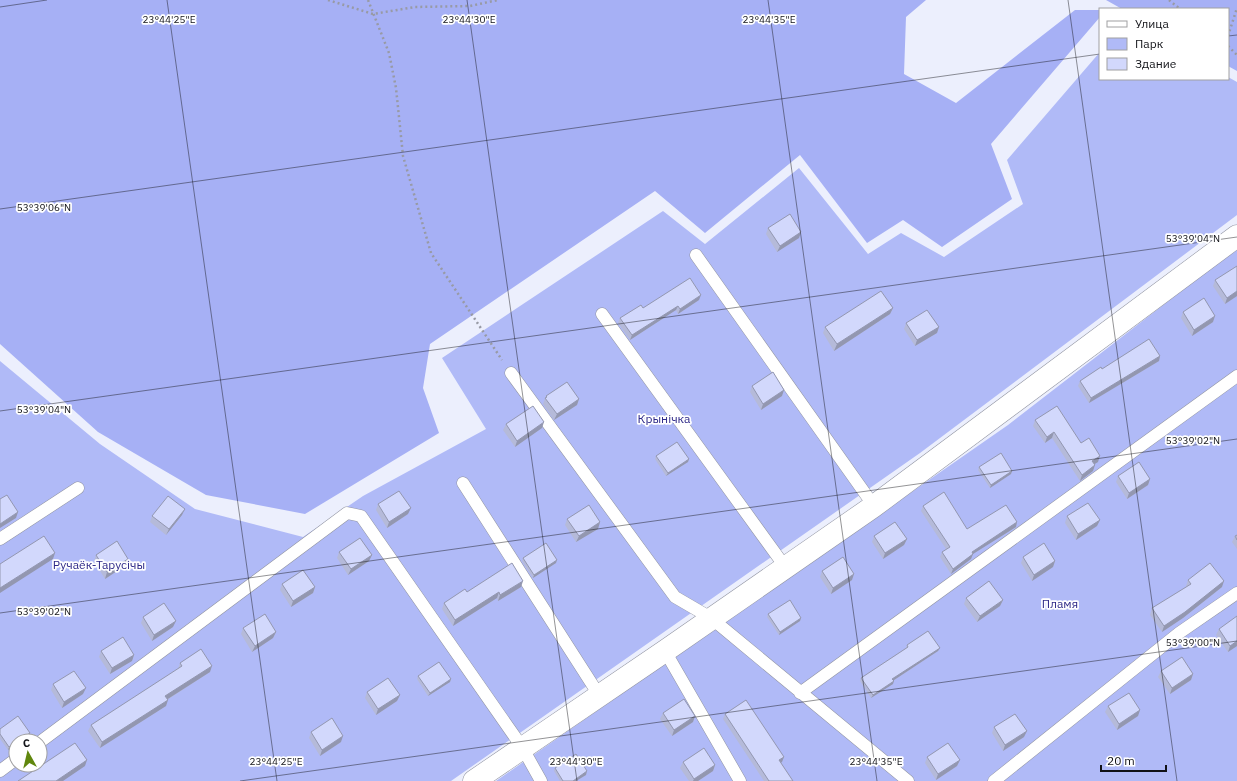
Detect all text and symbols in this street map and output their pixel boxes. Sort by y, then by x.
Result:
legend [1099,8,1229,80]
text: 23°44'25"E [142,13,196,26]
text: 23°44'30"E [442,13,496,26]
text: 23°44'35"E [742,13,796,26]
text: Улица [1135,16,1169,31]
text: Парк [1135,36,1164,51]
text: Здание [1135,56,1177,71]
text: 53°39'06"N [17,201,71,214]
text: 53°39'04"N [1166,232,1220,245]
text: 53°39'04"N [17,403,71,416]
park label: Крынічка [638,411,691,426]
text: 53°39'02"N [1166,434,1220,447]
park label: Ручаёк-Тарусічы [53,557,145,572]
park label: Пламя [1042,596,1078,611]
text: 53°39'02"N [17,605,71,618]
text: 53°39'00"N [1166,636,1220,649]
north arrow [8,733,48,773]
text: С [22,736,31,751]
scale bar [1101,747,1166,773]
text: 20 m [1107,753,1135,768]
text: 23°44'25"E [249,755,303,768]
text: 23°44'30"E [549,755,603,768]
text: 23°44'35"E [849,755,903,768]

